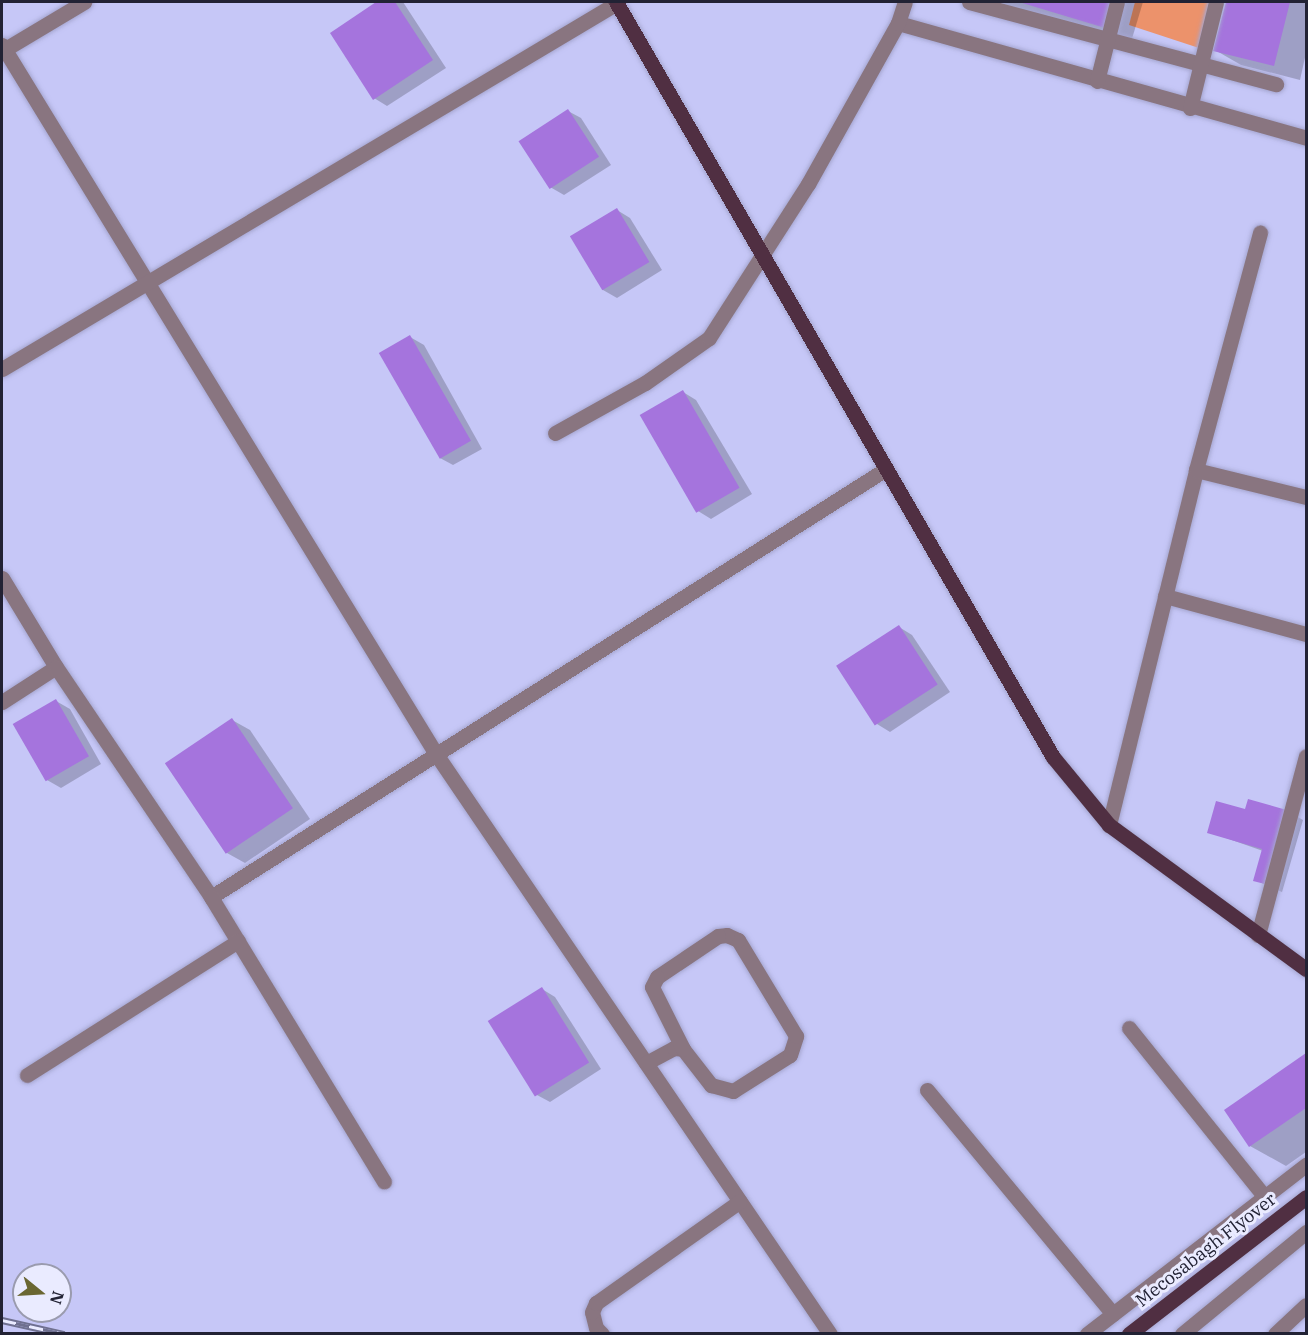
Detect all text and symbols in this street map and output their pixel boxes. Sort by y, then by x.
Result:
street label: Mecosabagh Flyover [1132,1189,1280,1311]
north arrow [12,1263,72,1323]
text: N [46,1289,69,1307]

